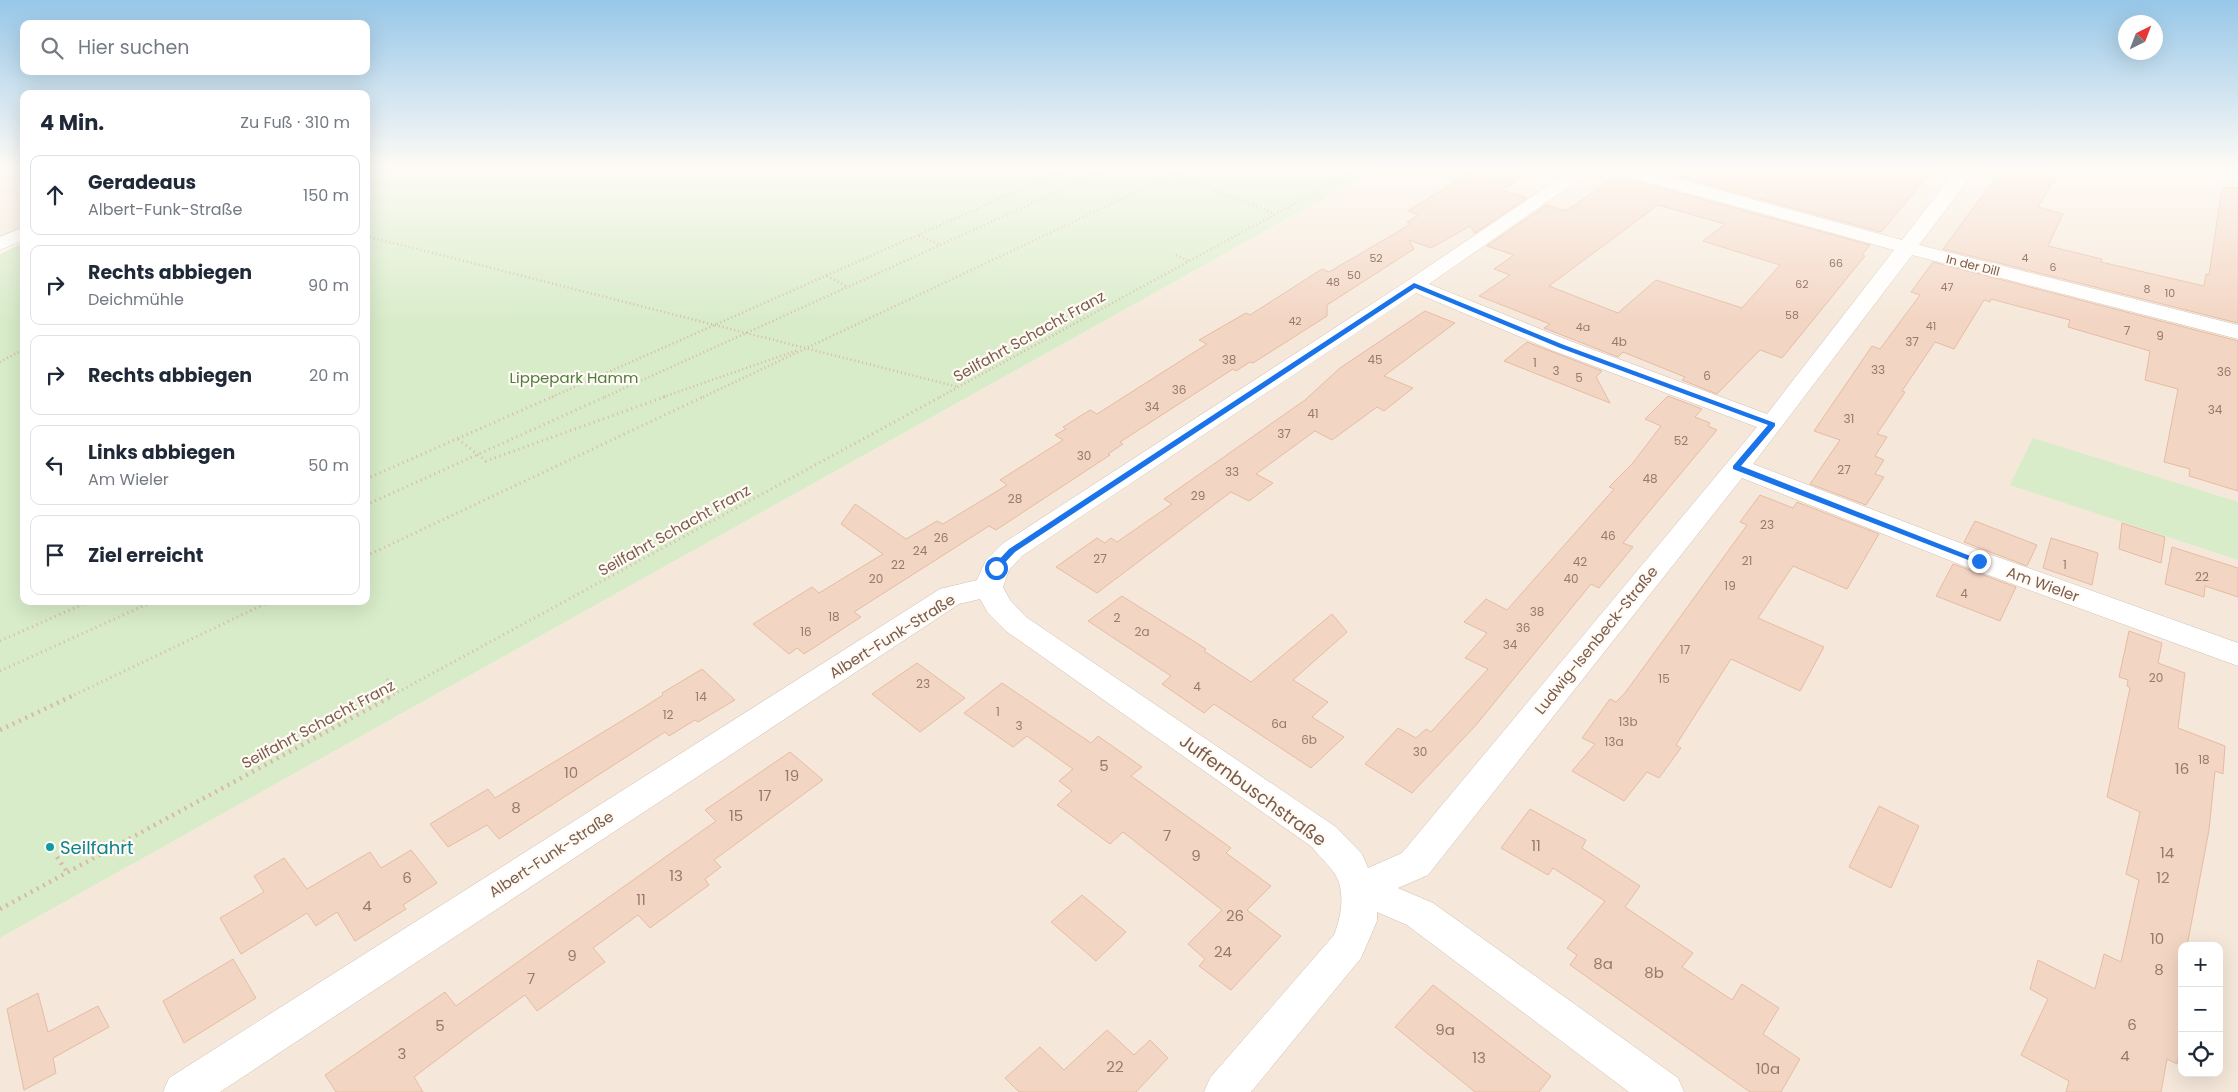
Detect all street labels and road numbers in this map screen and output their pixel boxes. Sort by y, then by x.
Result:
street label: In der Dill [1945,250,2001,280]
street label: Seilfahrt Schacht Franz [949,285,1109,387]
street label: Seilfahrt Schacht Franz [594,479,754,581]
street label: Ludwig-Isenbeck-Straße [1530,561,1662,719]
street label: Am Wieler [2004,561,2083,607]
street label: Albert-Funk-Straße [825,589,959,683]
street label: Seilfahrt Schacht Franz [238,675,398,773]
street label: Juffernbuschstraße [1174,728,1332,852]
street label: Albert-Funk-Straße [485,806,617,902]

